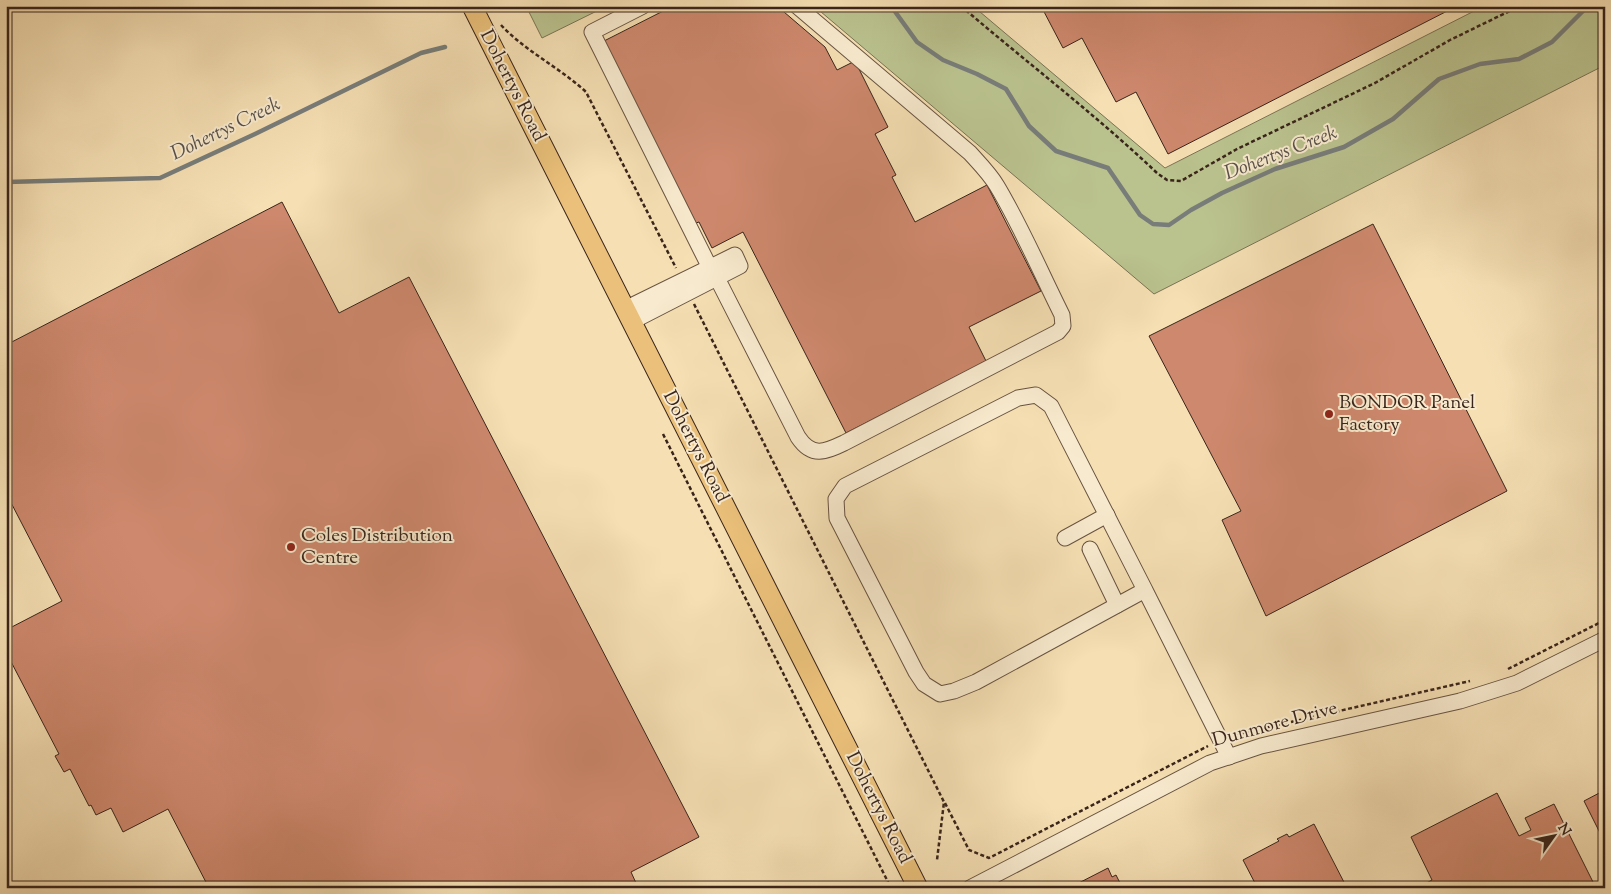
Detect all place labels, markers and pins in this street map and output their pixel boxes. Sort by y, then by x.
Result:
place label: BONDOR Panel Factory [1339,390,1475,439]
marker: BONDOR Panel Factory [1323,408,1335,420]
place label: Coles Distribution Centre [301,523,453,572]
marker: Coles Distribution Centre [285,541,297,553]

